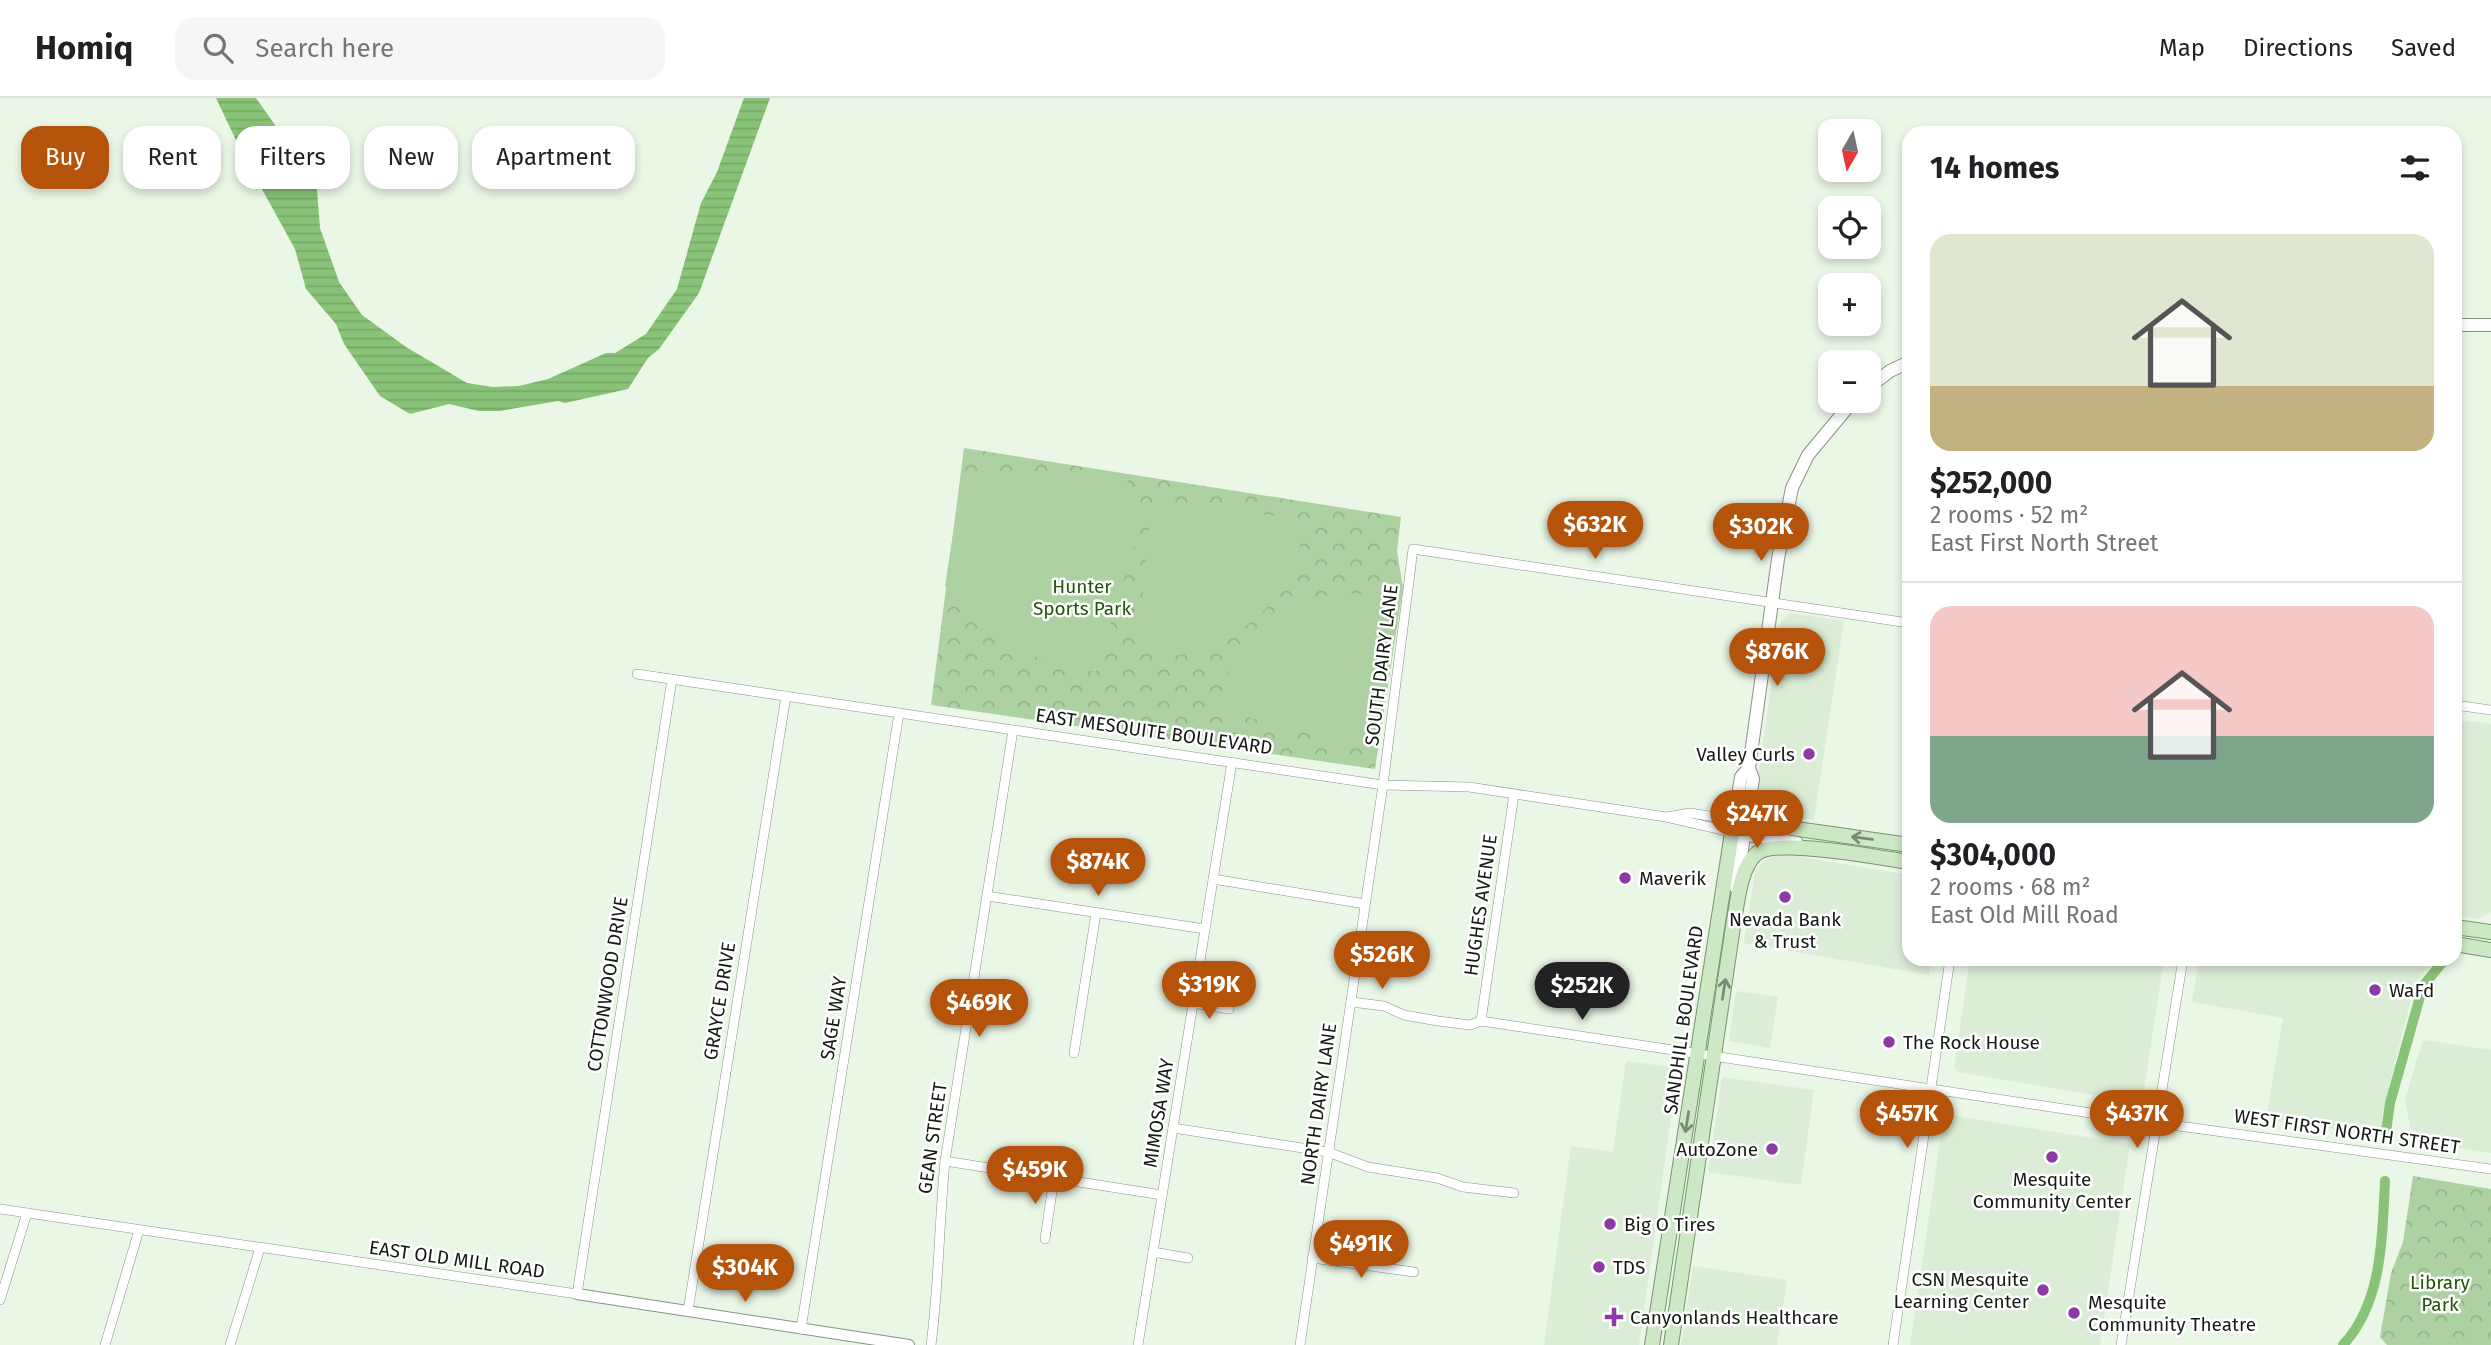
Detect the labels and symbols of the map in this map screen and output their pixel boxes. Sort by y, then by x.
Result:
north arrow [1818,119,1881,182]
pin: $632K [1546,502,1644,561]
pin: $302K [1712,504,1810,563]
park label: Hunter Sports Park [1033,575,1131,620]
street label: SOUTH DAIRY LANE [1360,583,1403,747]
pin: $876K [1728,628,1826,688]
street label: EAST MESQUITE BOULEVARD [1034,703,1274,760]
place label: Valley Curls [1696,743,1795,766]
marker: Valley Curls [1801,746,1817,762]
pin: $247K [1708,790,1806,850]
one-way arrow [1851,832,1874,845]
street label: HUGHES AVENUE [1459,833,1502,977]
pin: $874K [1049,838,1147,898]
place label: Maverik [1639,867,1706,890]
marker: Maverik [1617,870,1633,886]
marker: Nevada Bank & Trust [1777,889,1793,905]
street label: COTTONWOOD DRIVE [582,895,633,1073]
place label: Nevada Bank & Trust [1729,908,1841,953]
street label: SANDHILL BOULEVARD [1659,924,1708,1116]
pin: $526K [1333,932,1431,991]
street label: GRAYCE DRIVE [699,940,740,1062]
pin: $319K [1160,962,1258,1021]
pin: $252K [1533,962,1631,1022]
street label: SAGE WAY [816,974,852,1061]
one-way arrow [1717,978,1730,1001]
pin: $469K [930,979,1028,1039]
place label: WaFd [2389,979,2435,1002]
marker: WaFd [2367,982,2383,998]
street label: NORTH DAIRY LANE [1296,1021,1341,1187]
place label: The Rock House [1903,1031,2040,1054]
marker: The Rock House [1881,1034,1897,1050]
street label: MIMOSA WAY [1138,1056,1179,1169]
street label: GEAN STREET [913,1081,952,1195]
pin: $457K [1858,1090,1956,1150]
pin: $437K [2088,1090,2186,1150]
street label: WEST FIRST NORTH STREET [2232,1104,2462,1159]
one-way arrow [1680,1110,1693,1133]
place label: AutoZone [1676,1138,1758,1161]
marker: AutoZone [1764,1141,1780,1157]
pin: $459K [986,1146,1084,1206]
marker: Mesquite Community Center [2044,1149,2060,1165]
place label: Mesquite Community Center [1973,1168,2132,1213]
place label: Big O Tires [1624,1213,1715,1236]
marker: Big O Tires [1602,1216,1618,1232]
pin: $491K [1312,1220,1410,1280]
street label: EAST OLD MILL ROAD [367,1236,546,1283]
pin: $304K [696,1244,794,1304]
place label: TDS [1613,1256,1645,1279]
marker: TDS [1591,1259,1607,1275]
place label: CSN Mesquite Learning Center [1894,1268,2030,1313]
park label: Library Park [2410,1271,2471,1316]
marker: CSN Mesquite Learning Center [2035,1282,2051,1298]
place label: Mesquite Community Theatre [2088,1291,2256,1336]
marker: Mesquite Community Theatre [2066,1305,2082,1321]
place label: Canyonlands Healthcare [1630,1306,1839,1329]
marker: Canyonlands Healthcare [1604,1307,1624,1327]

